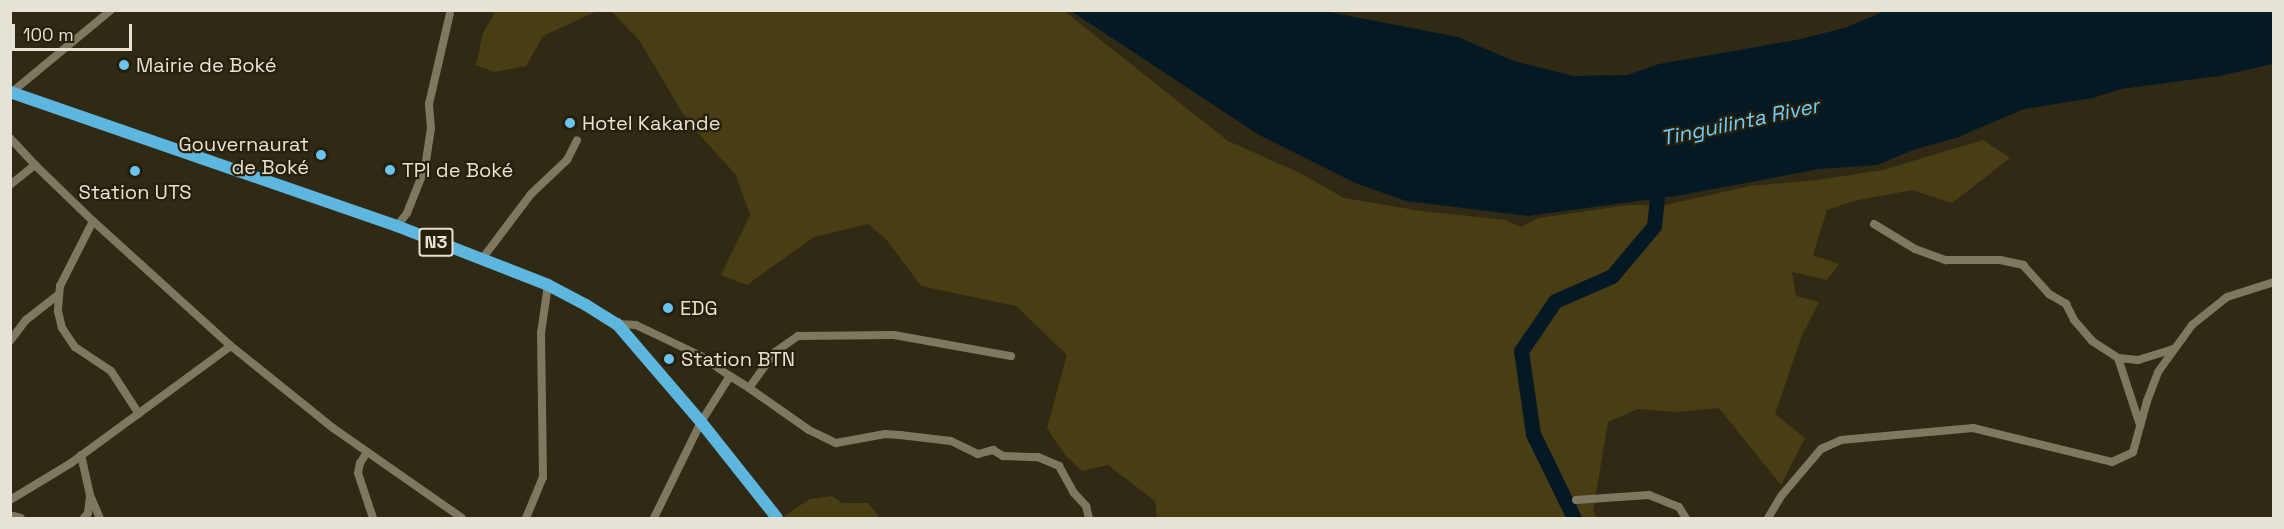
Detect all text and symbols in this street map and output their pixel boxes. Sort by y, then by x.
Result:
scale bar [15,12,135,50]
text: 100 m [23,23,74,46]
place label: Mairie de Boké [136,53,277,77]
marker: Mairie de Boké [117,58,131,72]
water label: Tinguilinta River [1659,93,1821,151]
place label: Hotel Kakande [582,111,721,135]
marker: Hotel Kakande [563,116,577,130]
place label: Gouvernaurat de Boké [178,132,309,179]
marker: Gouvernaurat de Boké [314,148,328,162]
place label: TPI de Boké [402,158,513,182]
marker: TPI de Boké [383,163,397,177]
marker: Station UTS [128,164,142,178]
place label: Station UTS [78,180,192,204]
road number: N3 [418,227,454,257]
place label: EDG [680,296,718,320]
marker: EDG [661,301,675,315]
place label: Station BTN [681,347,795,371]
marker: Station BTN [662,352,676,366]

